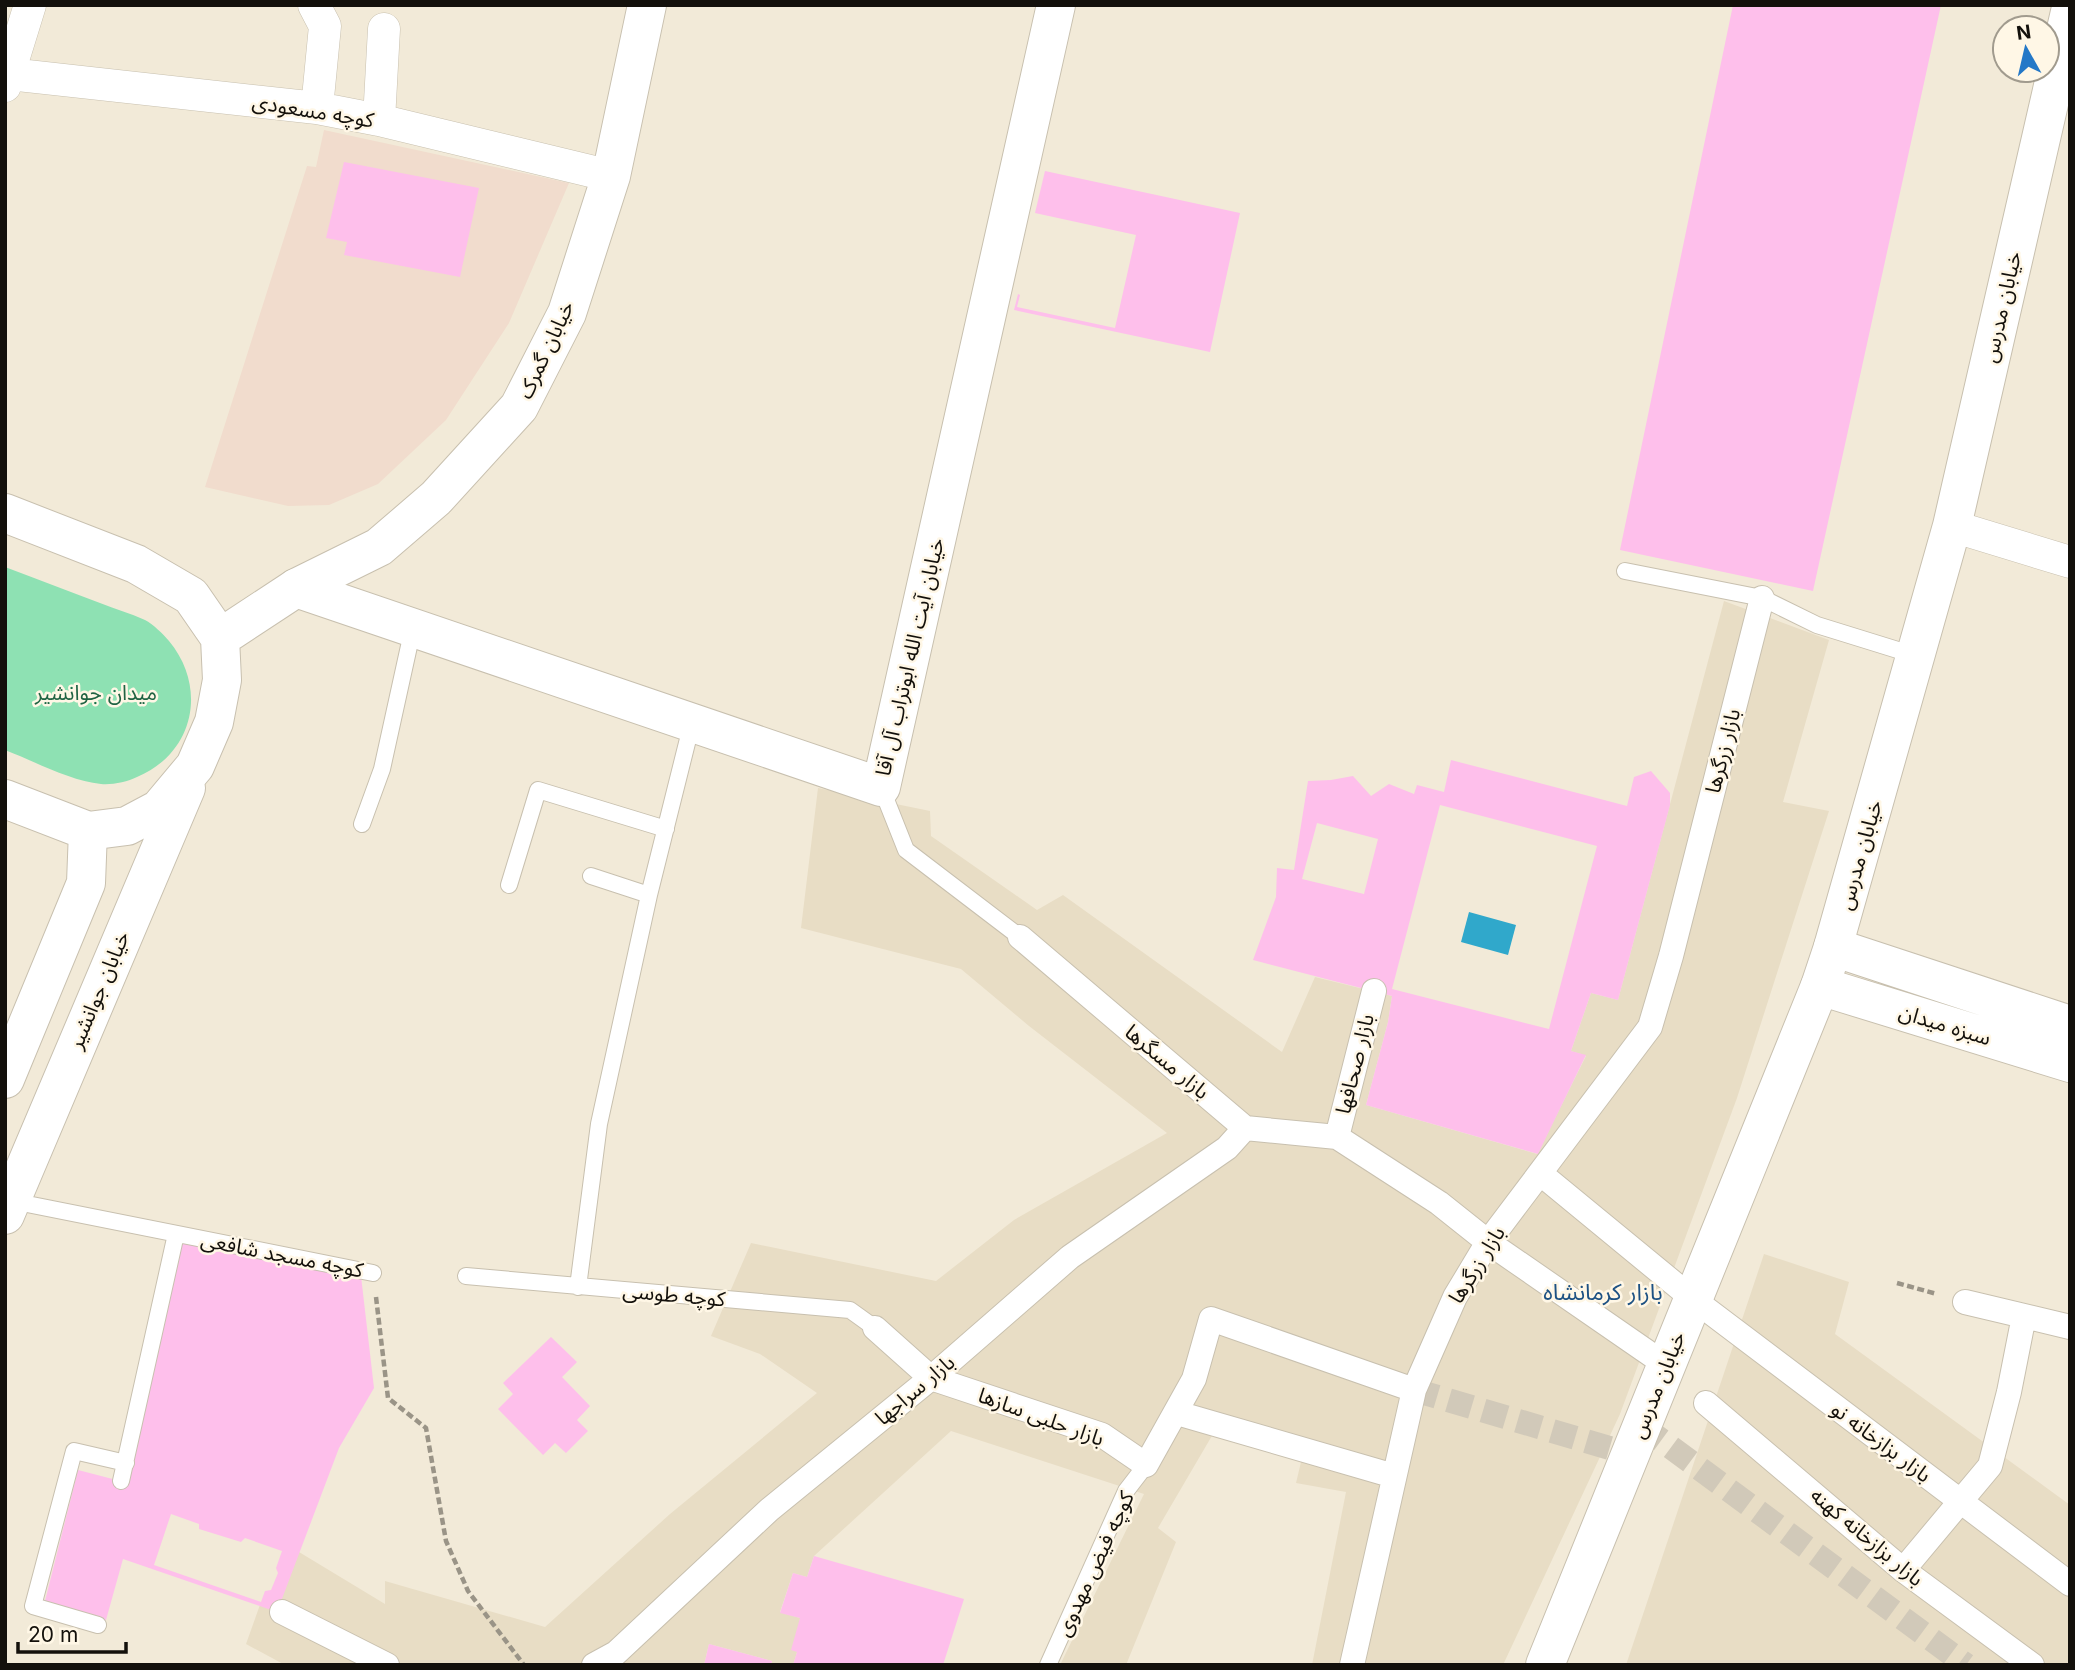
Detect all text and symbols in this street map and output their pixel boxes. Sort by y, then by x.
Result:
north arrow [1991,14,2061,84]
text: N [2015,20,2032,45]
street label: کوچه مسعودی [250,89,376,134]
street label: خیابان مدرس [1977,249,2026,365]
street label: خیابان گمرک [512,297,579,403]
street label: خیابان آیت الله ابوتراب آل آقا [870,535,949,778]
park label: میدان جوانشیر [34,680,157,705]
street label: بازار زرگرها [1700,706,1745,796]
street label: خیابان مدرس [1832,797,1887,913]
street label: خیابان جوانشیر [62,927,135,1053]
street label: سبزه میدان [1896,999,1994,1050]
street label: بازار صحافها [1330,1011,1379,1116]
street label: بازار مسگرها [1120,1019,1215,1104]
street label: بازار زرگرها [1443,1221,1510,1308]
street label: کوچه مسجد شافعی [199,1227,366,1284]
street label: کوچه طوسی [622,1278,727,1313]
district label: بازار کرمانشاه [1543,1278,1663,1306]
street label: خیابان مدرس [1625,1328,1690,1442]
street label: بازار سراجها [870,1349,959,1430]
street label: بازار حلبی سازها [975,1382,1108,1451]
street label: بازار بزازخانه نو [1826,1396,1936,1487]
street label: بازار بزازخانه کهنه [1806,1482,1929,1591]
street label: کوچه فیض مهدوی [1050,1487,1140,1641]
scale bar [18,1610,126,1654]
text: 20 m [28,1622,78,1647]

